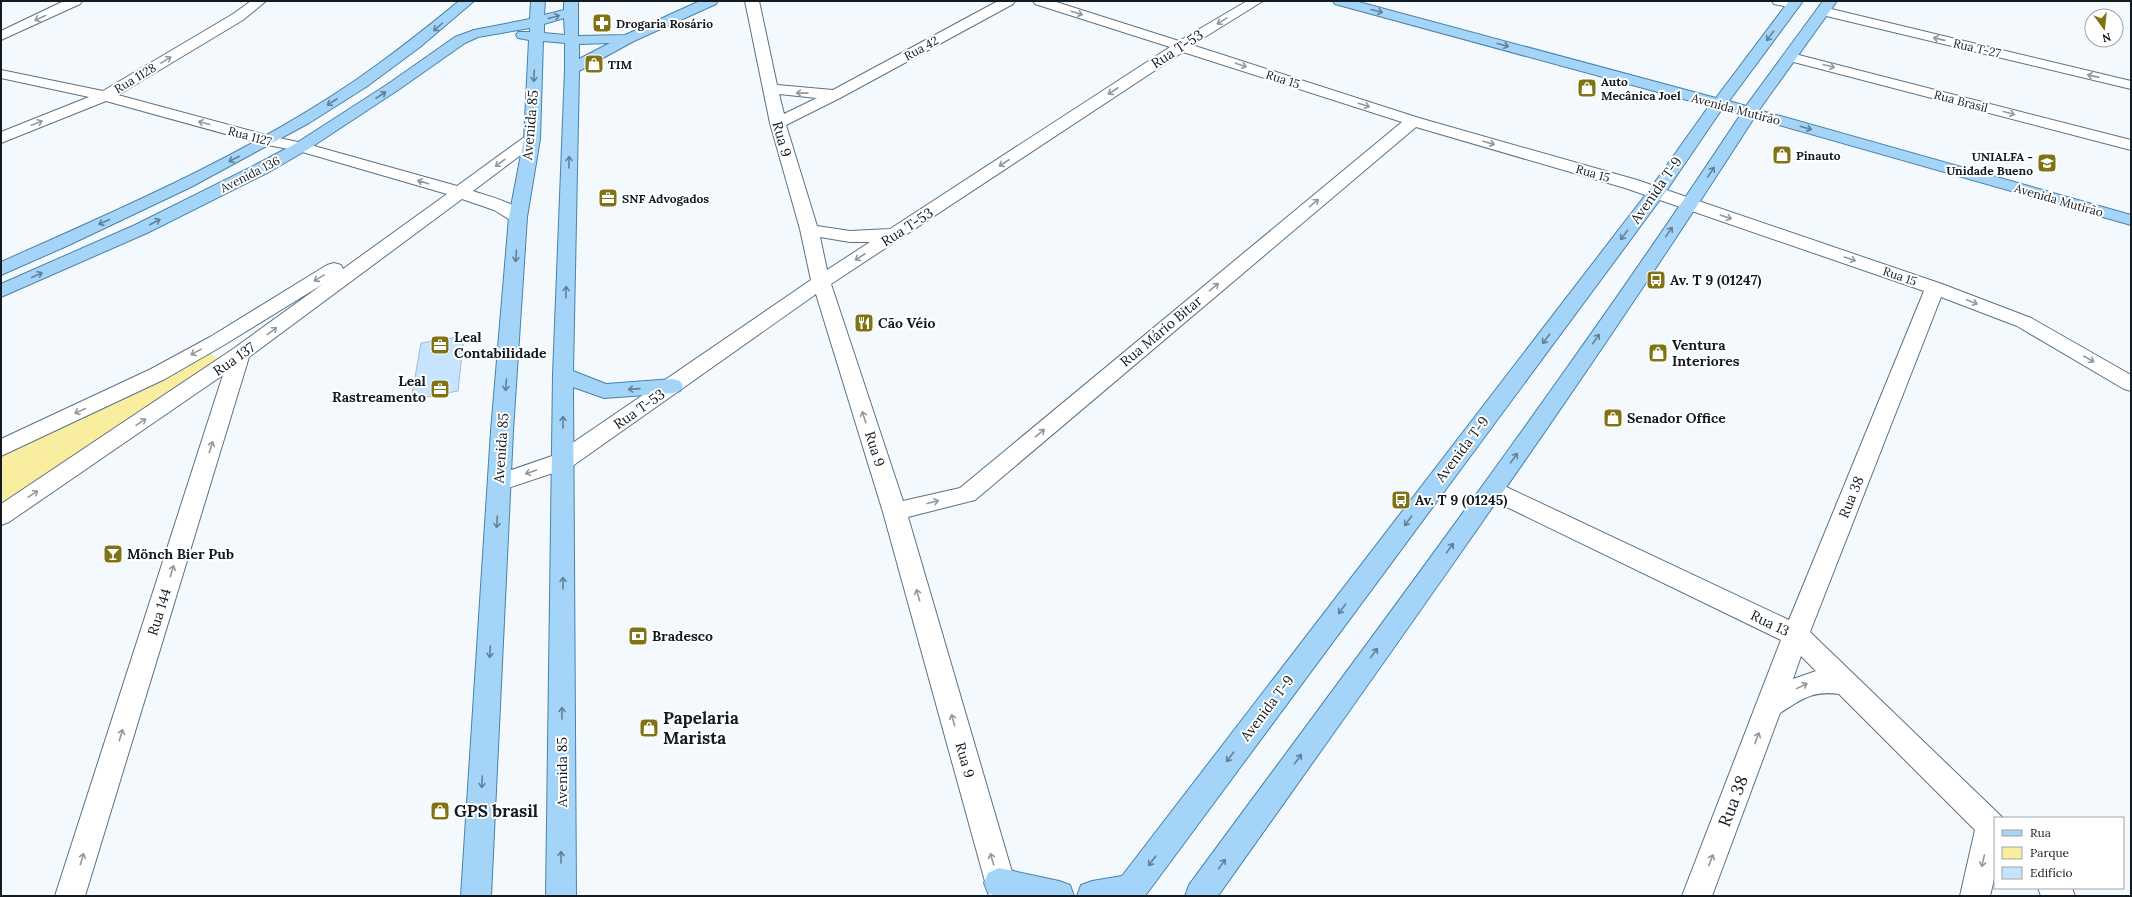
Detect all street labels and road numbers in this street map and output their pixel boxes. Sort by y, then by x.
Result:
street label: Rua T-53 [1148,25,1207,72]
street label: Rua 42 [901,32,941,64]
street label: Rua T-27 [1952,35,2003,61]
street label: Rua 1128 [111,60,159,96]
street label: Rua 15 [1264,66,1302,92]
street label: Rua Brasil [1933,87,1989,115]
street label: Avenida 85 [518,89,542,162]
street label: Avenida Mutirão [1689,90,1782,128]
street label: Rua 9 [768,119,796,159]
street label: Rua 1127 [226,123,274,149]
street label: Avenida 136 [217,153,282,196]
street label: Avenida T-9 [1626,153,1686,228]
street label: Rua 15 [1574,161,1612,185]
street label: Avenida Mutirão [2012,180,2105,220]
street label: Rua T-53 [878,203,937,250]
street label: Rua 15 [1881,263,1919,289]
street label: Rua Mário Bitar [1116,291,1206,371]
street label: Rua 137 [210,338,259,380]
street label: Rua T-53 [610,385,668,433]
street label: Avenida 85 [490,412,512,485]
street label: Avenida T-9 [1431,413,1493,486]
street label: Rua 9 [861,429,889,469]
street label: Rua 38 [1834,473,1868,521]
street label: Rua 144 [143,586,175,638]
street label: Rua 13 [1748,606,1793,640]
street label: Avenida T-9 [1236,672,1298,745]
street label: Avenida 85 [553,737,571,808]
street label: Rua 9 [951,740,979,780]
street label: Rua 38 [1713,772,1753,830]

